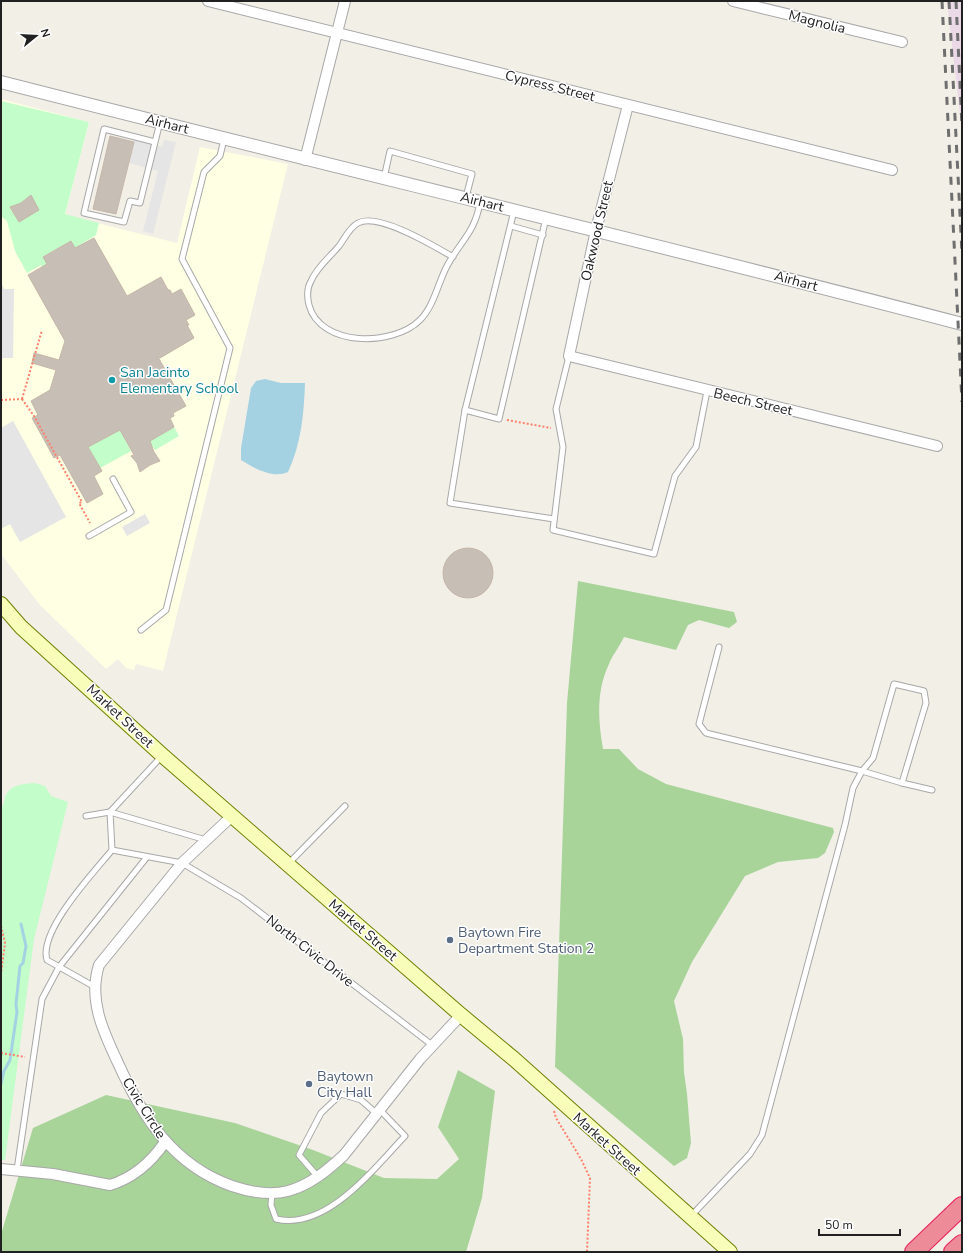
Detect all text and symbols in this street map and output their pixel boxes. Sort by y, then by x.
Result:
street label: Magnolia [786,6,848,38]
north arrow [16,16,56,56]
text: N [37,27,53,39]
street label: Cypress Street [503,66,597,106]
street label: Airhart [143,109,191,139]
street label: Oakwood Street [576,179,618,283]
street label: Airhart [458,187,506,217]
street label: Airhart [772,266,820,296]
place label: San Jacinto Elementary School [120,363,239,398]
marker: San Jacinto Elementary School [107,375,117,385]
street label: Beech Street [712,384,794,420]
street label: Market Street [82,680,158,752]
street label: Market Street [325,895,402,965]
street label: North Civic Drive [262,911,358,991]
place label: Baytown Fire Department Station 2 [458,923,594,958]
marker: Baytown Fire Department Station 2 [445,935,455,945]
place label: Baytown City Hall [317,1067,373,1102]
street label: Civic Circle [118,1074,170,1142]
marker: Baytown City Hall [304,1079,314,1089]
street label: Market Street [569,1108,645,1180]
scale bar [819,1211,900,1237]
text: 50 m [825,1217,853,1233]

